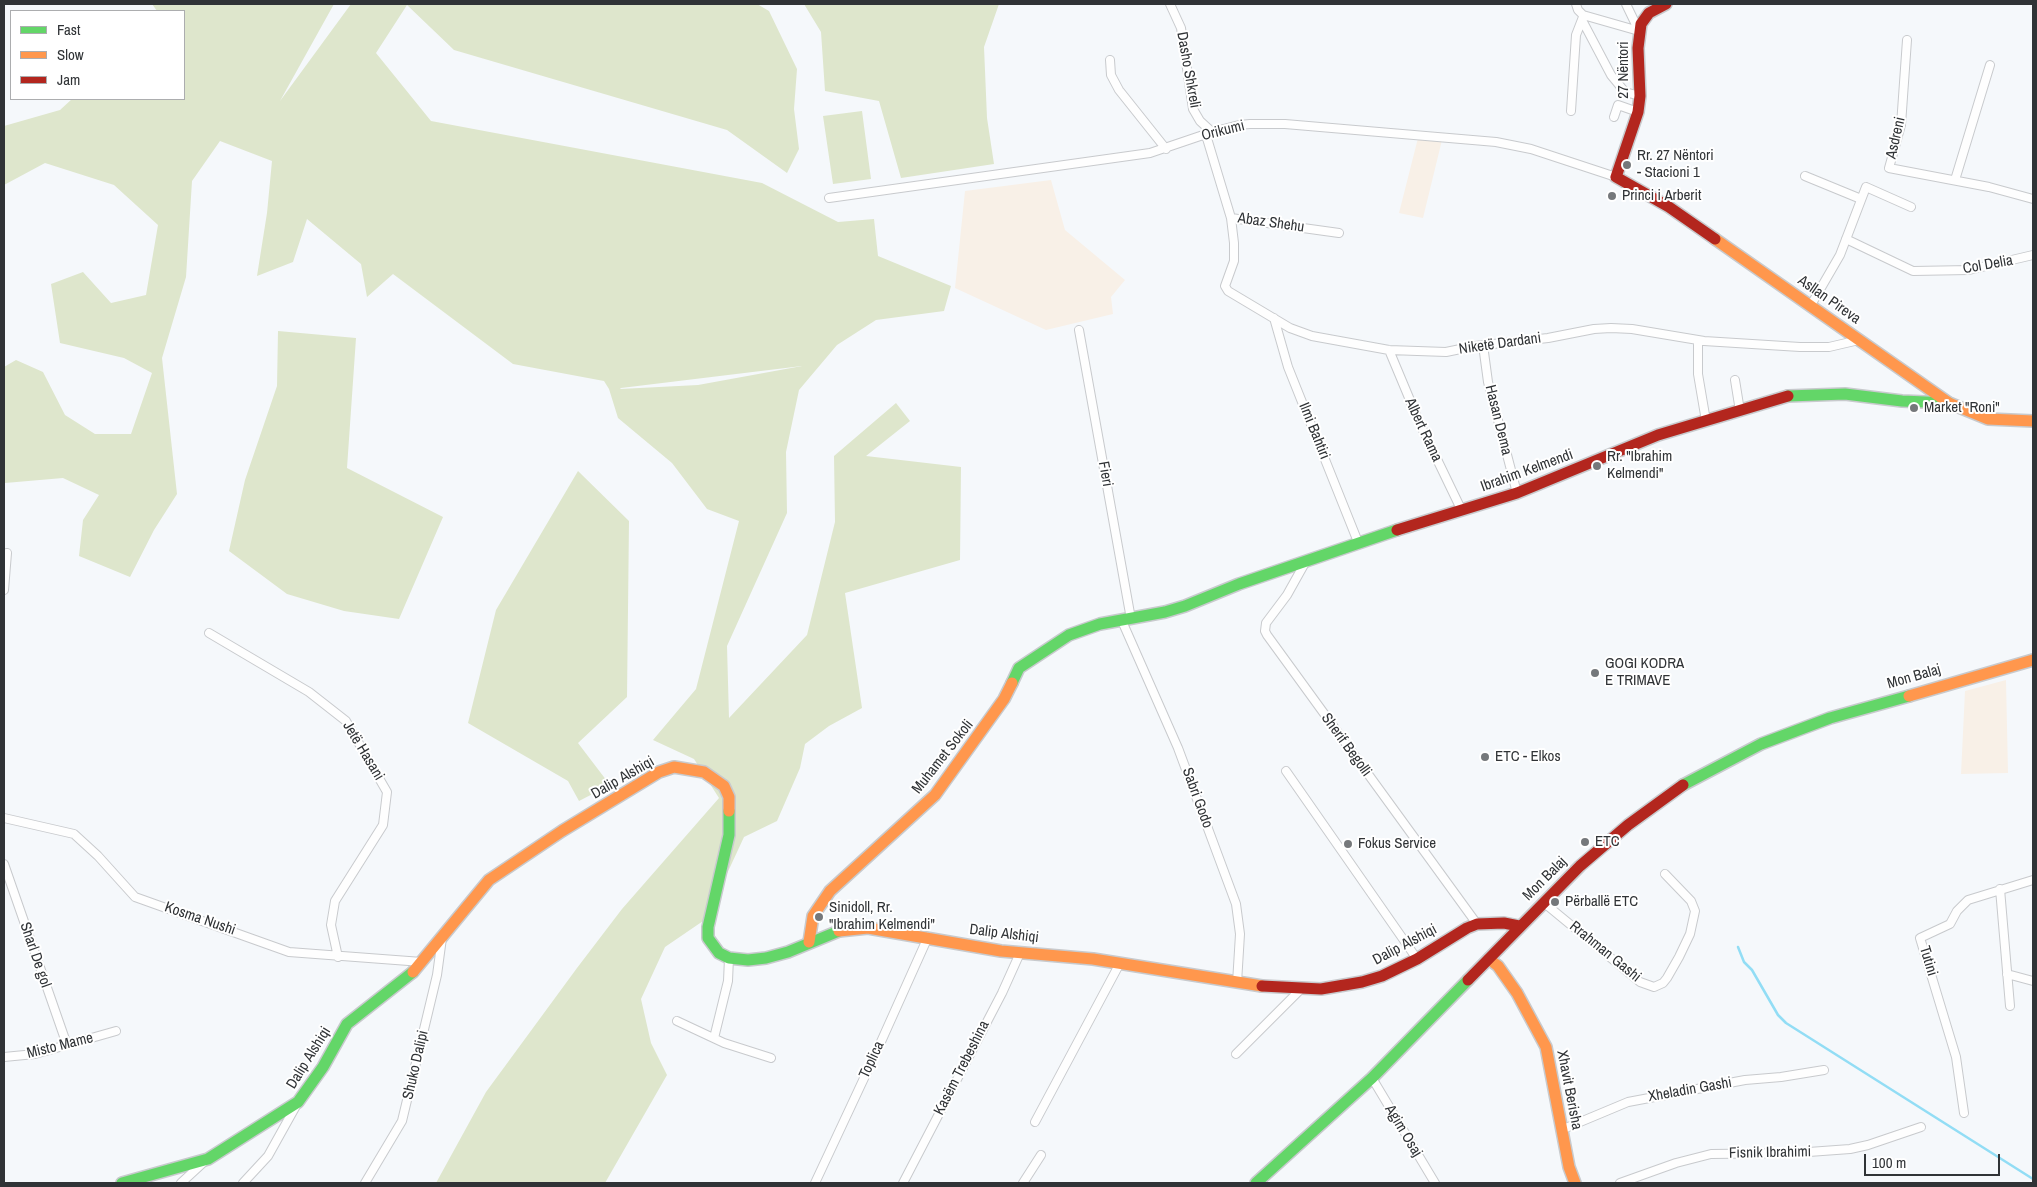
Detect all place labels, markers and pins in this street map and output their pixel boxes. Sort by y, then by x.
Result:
place label: Rr. 27 Nëntori - Stacioni 1 [1637,147,1714,182]
marker: Rr. 27 Nëntori - Stacioni 1 [1621,159,1633,171]
place label: Princi i Arberit [1622,187,1701,205]
marker: Princi i Arberit [1606,190,1618,202]
place label: Market "Roni" [1924,399,2000,417]
marker: Market "Roni" [1908,402,1920,414]
place label: Rr. "Ibrahim Kelmendi" [1607,448,1672,483]
marker: Rr. "Ibrahim Kelmendi" [1591,460,1603,472]
place label: GOGI KODRA E TRIMAVE [1605,655,1684,690]
marker: GOGI KODRA E TRIMAVE [1589,667,1601,679]
place label: ETC - Elkos [1495,748,1561,766]
marker: ETC - Elkos [1479,751,1491,763]
place label: ETC [1595,833,1620,851]
place label: Fokus Service [1358,835,1436,853]
marker: ETC [1579,836,1591,848]
marker: Fokus Service [1342,838,1354,850]
place label: Përballë ETC [1565,893,1638,911]
marker: Përballë ETC [1549,896,1561,908]
place label: Sinidoll, Rr. "Ibrahim Kelmendi" [829,899,935,934]
marker: Sinidoll, Rr. "Ibrahim Kelmendi" [813,911,825,923]

